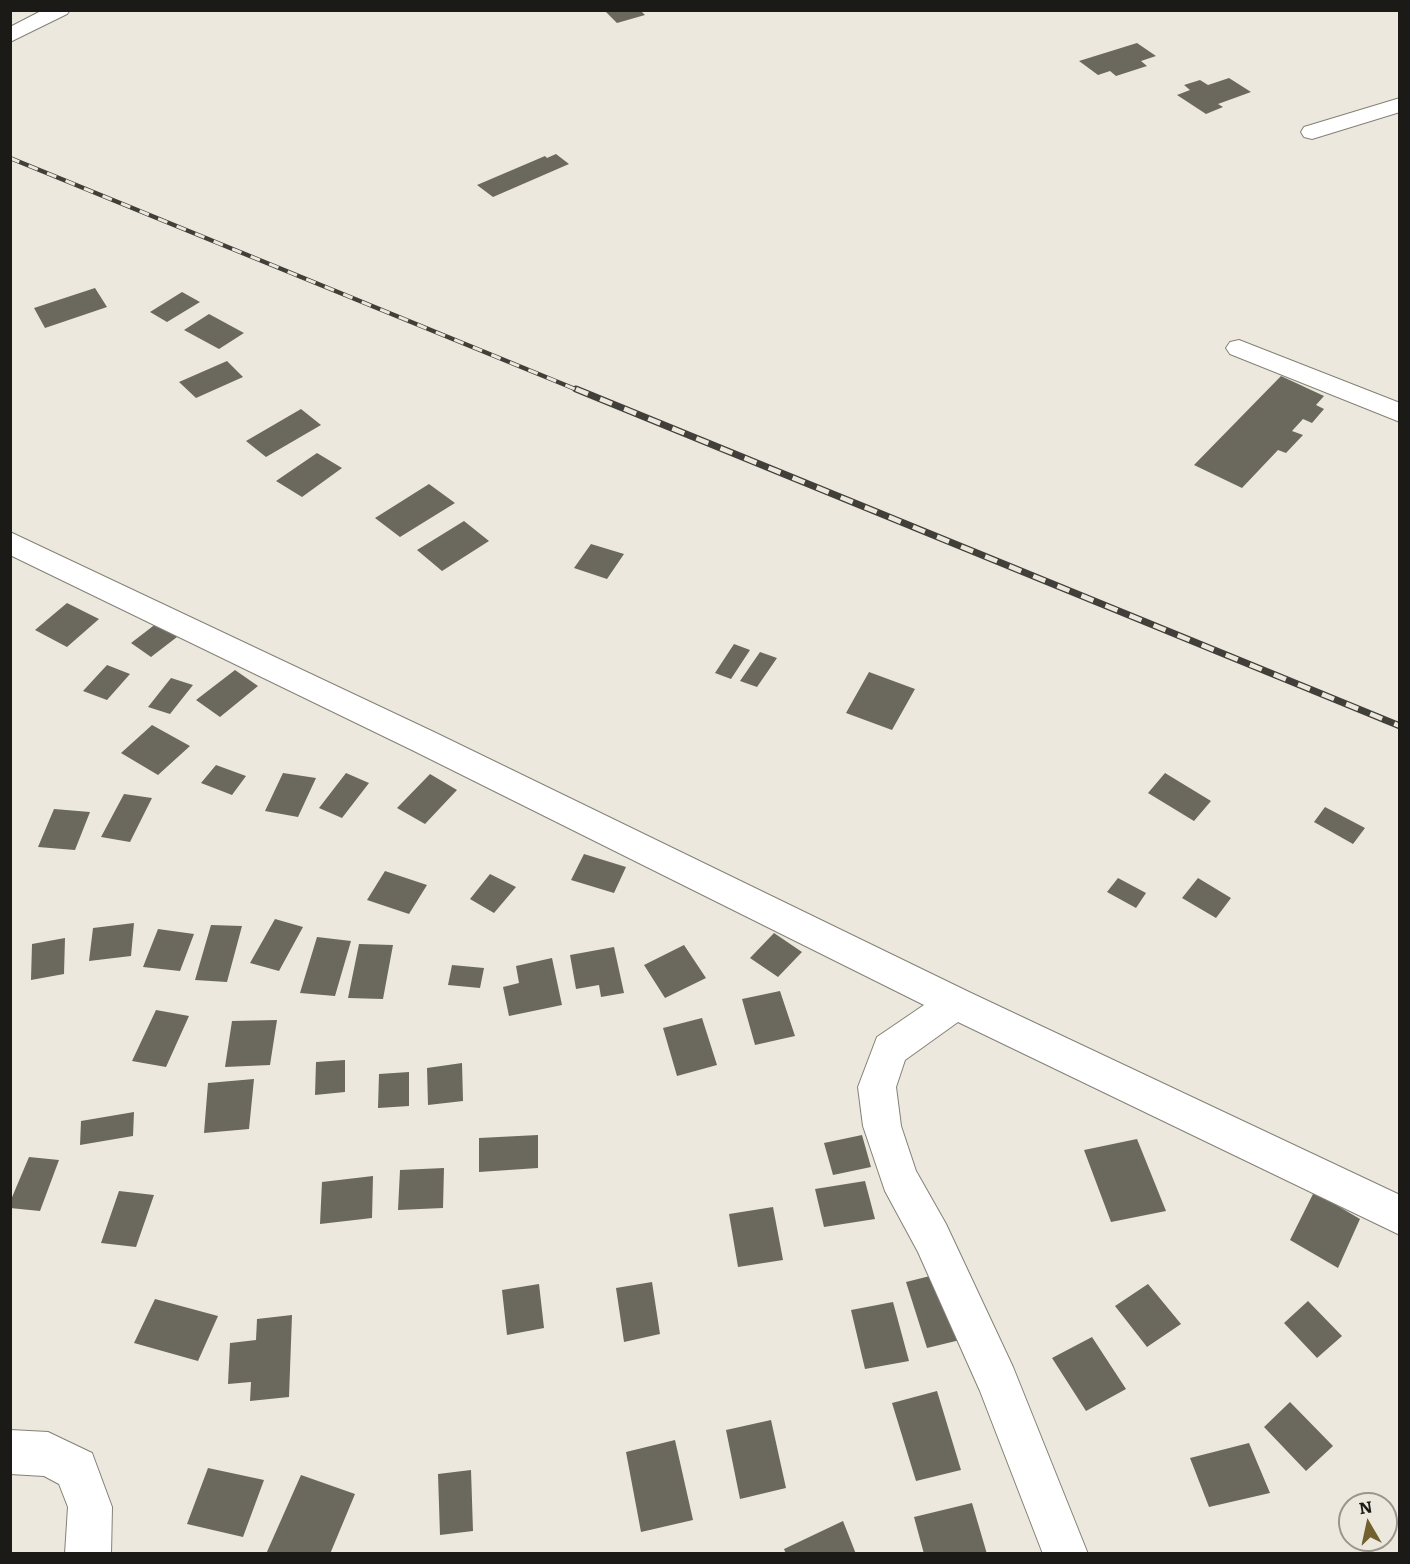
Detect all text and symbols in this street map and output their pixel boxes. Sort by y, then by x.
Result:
north arrow [1338,1492,1398,1552]
text: N [1357,1493,1374,1519]

